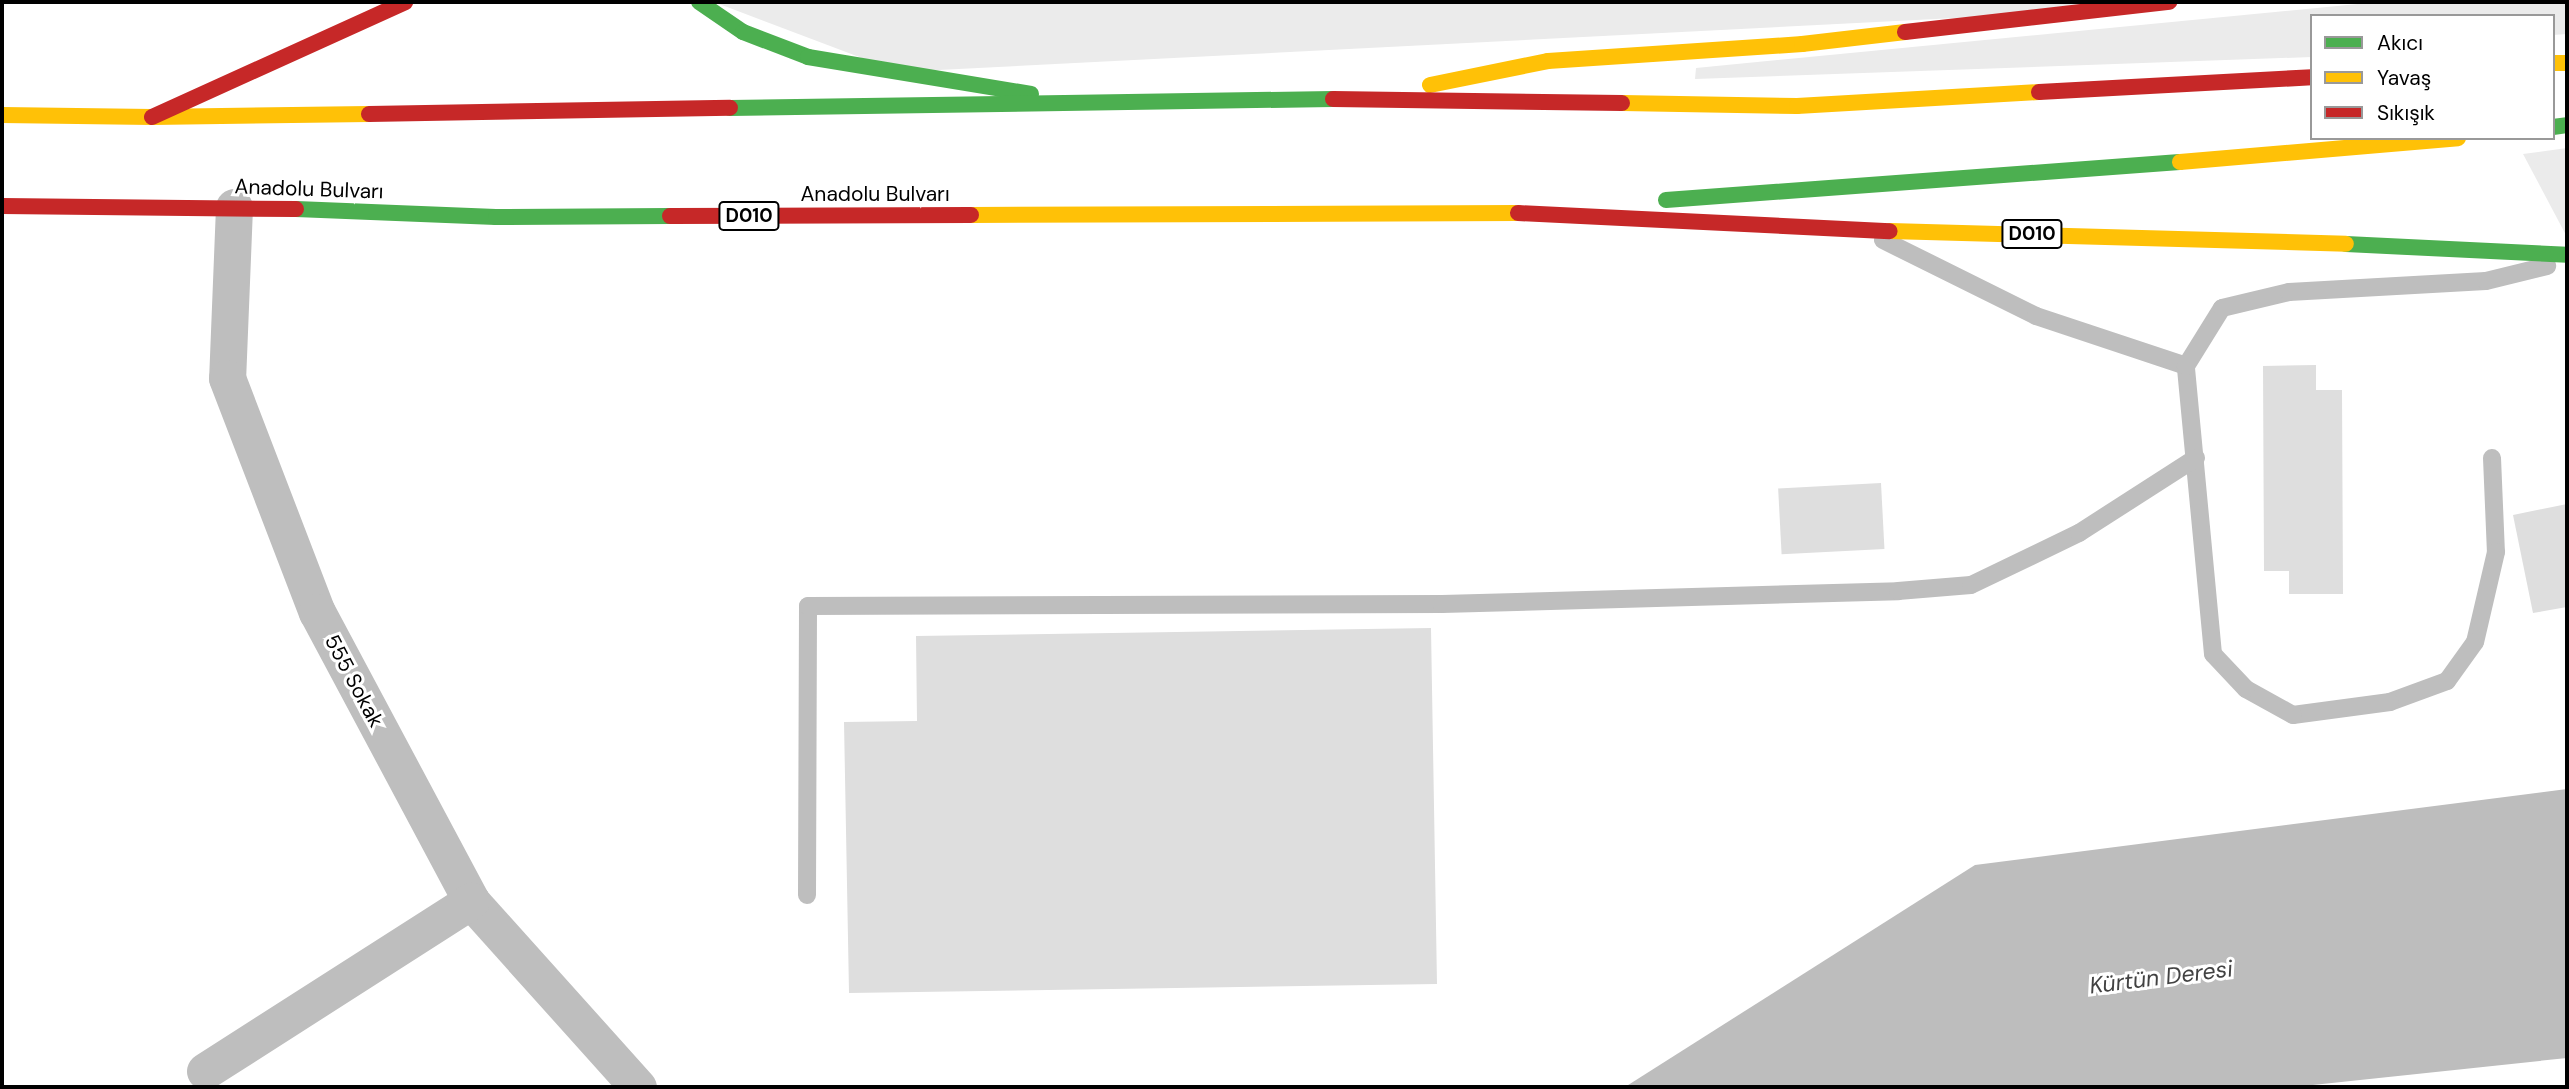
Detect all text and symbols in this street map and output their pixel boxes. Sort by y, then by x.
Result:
legend [2310,14,2555,140]
text: Akıcı [2377,29,2423,57]
text: Yavaş [2377,64,2431,92]
text: Sıkışık [2377,99,2435,127]
street label: Anadolu Bulvarı [234,174,384,204]
street label: Anadolu Bulvarı [800,181,950,207]
road number: D010 [718,200,780,232]
road number: D010 [2000,218,2064,250]
street label: 555 Sokak [319,630,389,732]
water label: Kürtün Deresi [2088,955,2234,999]

